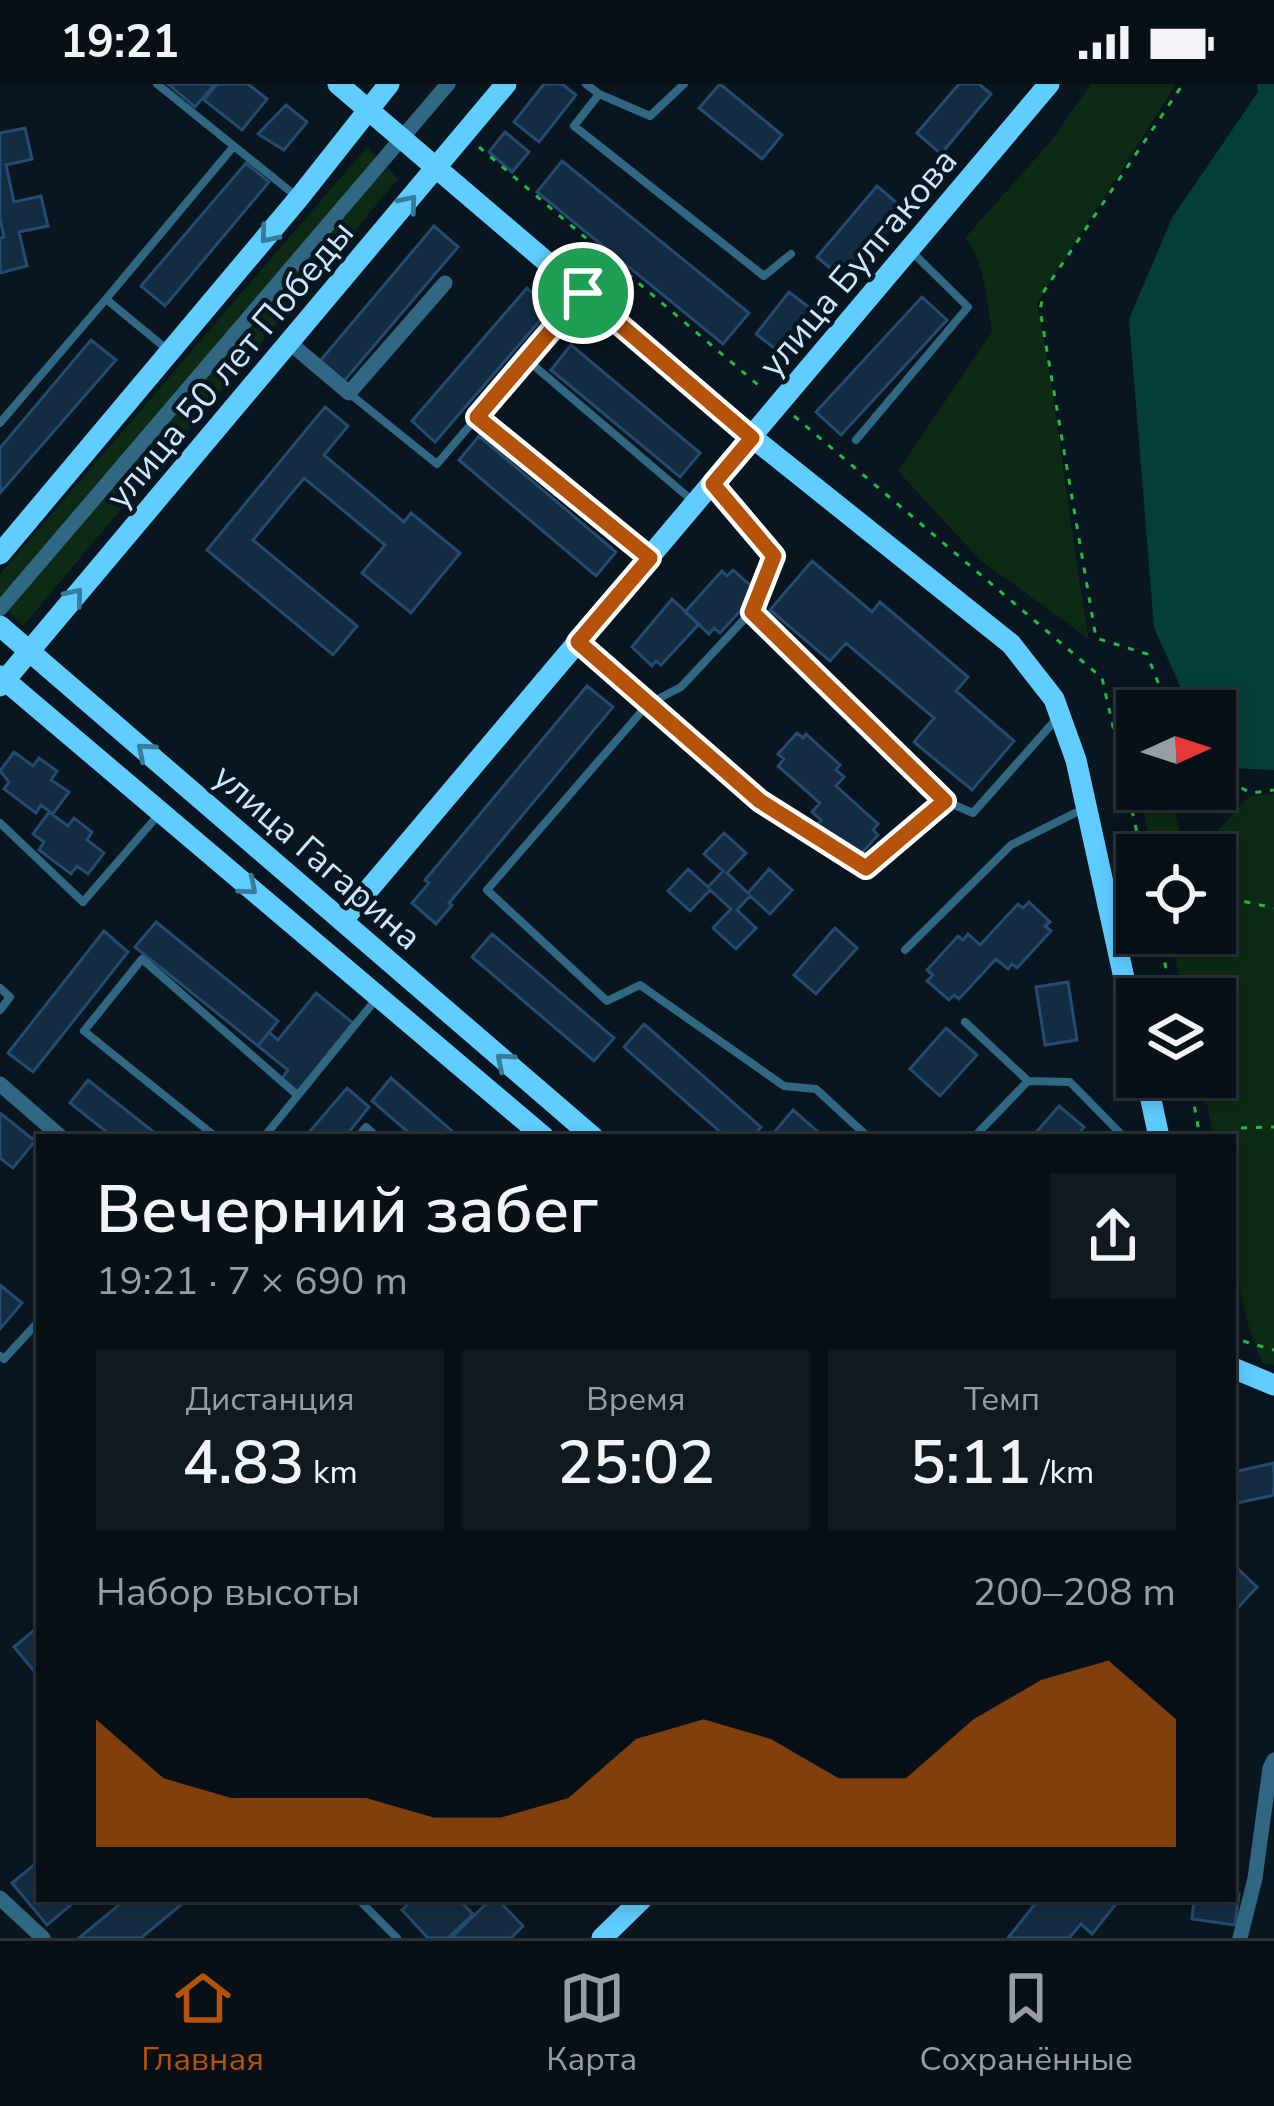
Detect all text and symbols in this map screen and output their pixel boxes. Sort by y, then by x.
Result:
text: 19:21 [60,12,179,73]
street label: улица Булгакова [748,138,969,388]
one-way arrow [394,194,416,216]
street label: улица 50 лет Победы [95,210,365,520]
one-way arrow [261,221,283,243]
pin [532,242,634,344]
icon: arrive [550,260,616,326]
one-way arrow [61,588,83,610]
north arrow [1116,690,1236,810]
map controls [1116,690,1236,1098]
one-way arrow [137,744,159,765]
street label: улица Гагарина [202,753,432,961]
button: locate [1116,834,1236,954]
one-way arrow [235,873,257,895]
button: layers [1116,978,1236,1098]
one-way arrow [496,1053,518,1075]
text: Вечерний забег [96,1165,598,1255]
button: share [1050,1173,1176,1299]
text: 19:21 · 7 × 690 m [96,1255,408,1308]
text: Дистанция [185,1377,355,1422]
text: Время [586,1377,686,1422]
text: Темп [964,1377,1040,1422]
text: 4.83 [182,1422,305,1504]
text: 25:02 [557,1422,715,1504]
text: 5:11 [910,1422,1032,1504]
text: km [305,1450,358,1495]
text: /km [1032,1450,1094,1495]
text: Набор высоты [96,1566,360,1619]
text: 200–208 m [973,1566,1176,1619]
tab: Главная [141,1965,264,2082]
tab: Карта [546,1965,637,2082]
tab: Сохранённые [920,1965,1133,2082]

